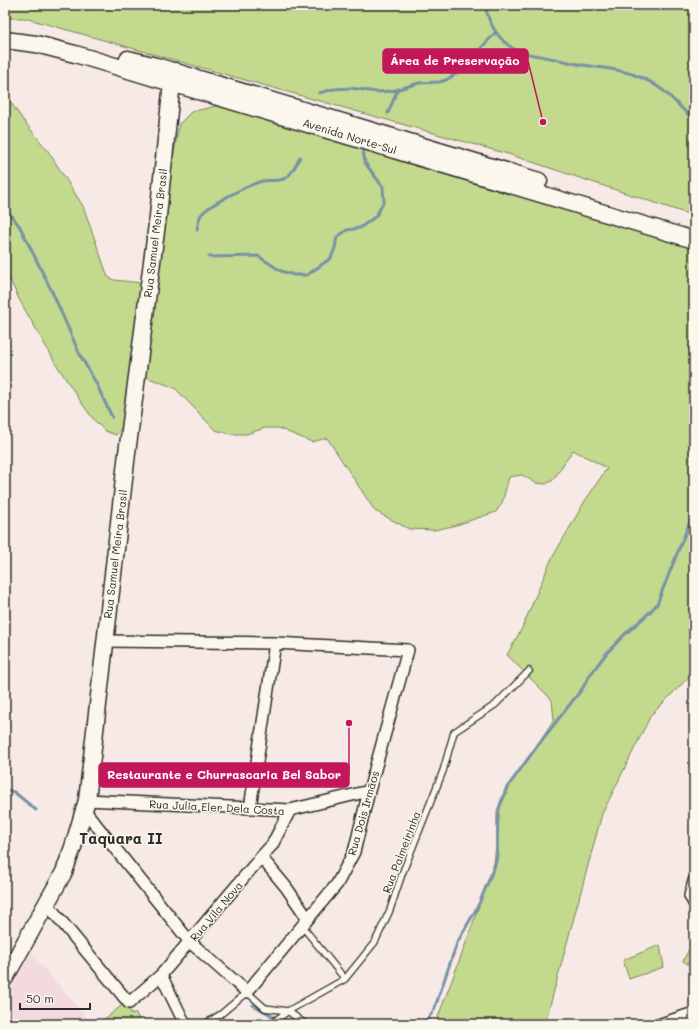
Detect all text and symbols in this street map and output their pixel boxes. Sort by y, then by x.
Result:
callout: Área de Preservação [383,49,528,73]
text: Área de Preservação [390,52,520,68]
street label: Avenida Norte-Sul [301,115,399,157]
street label: Rua Samuel Meira Brasil [140,168,170,298]
street label: Rua Samuel Meira Brasil [100,489,130,619]
callout: Restaurante e Churrascaria Bel Sabor [99,763,349,787]
text: Restaurante e Churrascaria Bel Sabor [107,766,341,782]
street label: Rua Dois Irmãos [344,769,382,857]
street label: Rua Julia Eler Dela Costa [149,796,285,818]
street label: Rua Palmeirinha [378,809,424,895]
district label: Taquara II [79,828,163,848]
street label: Rua Vila Nova [186,878,246,944]
scale bar [20,985,90,1011]
text: 50 m [26,990,54,1006]

